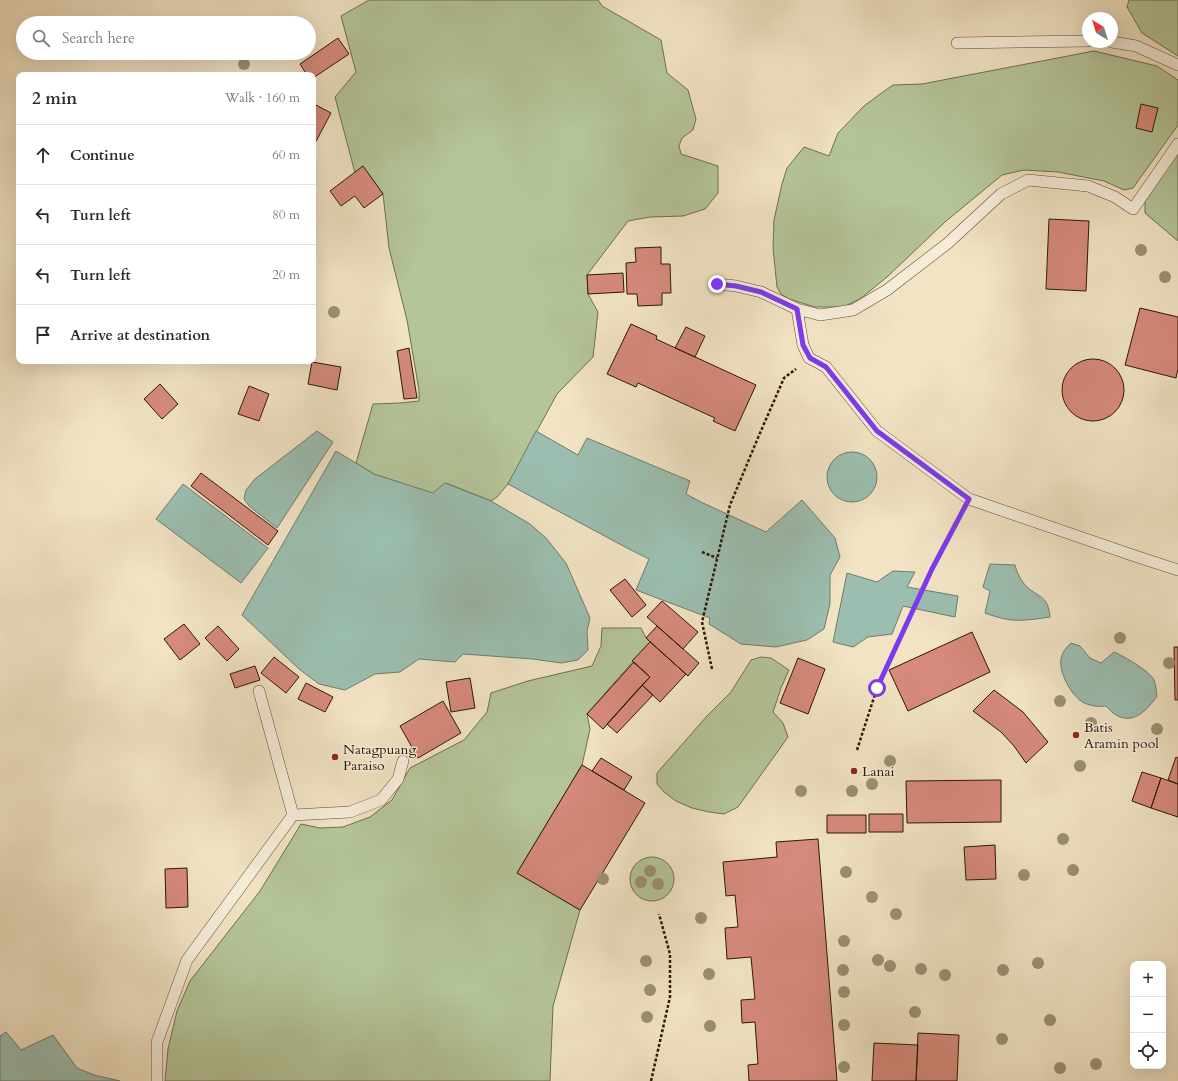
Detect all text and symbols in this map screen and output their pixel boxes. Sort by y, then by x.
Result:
north arrow [1082,12,1118,48]
search box [16,16,316,60]
icon: search [30,27,52,49]
text: Search here [62,28,135,48]
text: 2 min [32,87,77,110]
text: Walk · 160 m [225,89,300,107]
icon: ahead [32,144,54,166]
text: Continue [70,145,135,165]
text: 60 m [272,146,300,164]
icon: left [32,204,54,226]
text: Turn left [70,205,131,225]
text: 80 m [272,206,300,224]
icon: left [32,264,54,286]
text: Turn left [70,265,131,285]
text: 20 m [272,266,300,284]
route end [708,275,726,293]
icon: arrive [32,324,54,346]
text: Arrive at destination [70,325,210,345]
route start [868,679,886,697]
place label: Batis Aramin pool [1084,718,1159,753]
marker: Batis Aramin pool [1071,730,1081,740]
place label: Natagpuang Paraiso [343,740,416,775]
marker: Natagpuang Paraiso [330,752,340,762]
place label: Lanai [862,762,895,781]
marker: Lanai [849,766,859,776]
map controls [1130,961,1166,1069]
button: + [1130,961,1166,997]
button: − [1130,997,1166,1033]
button: locate [1130,1033,1166,1069]

